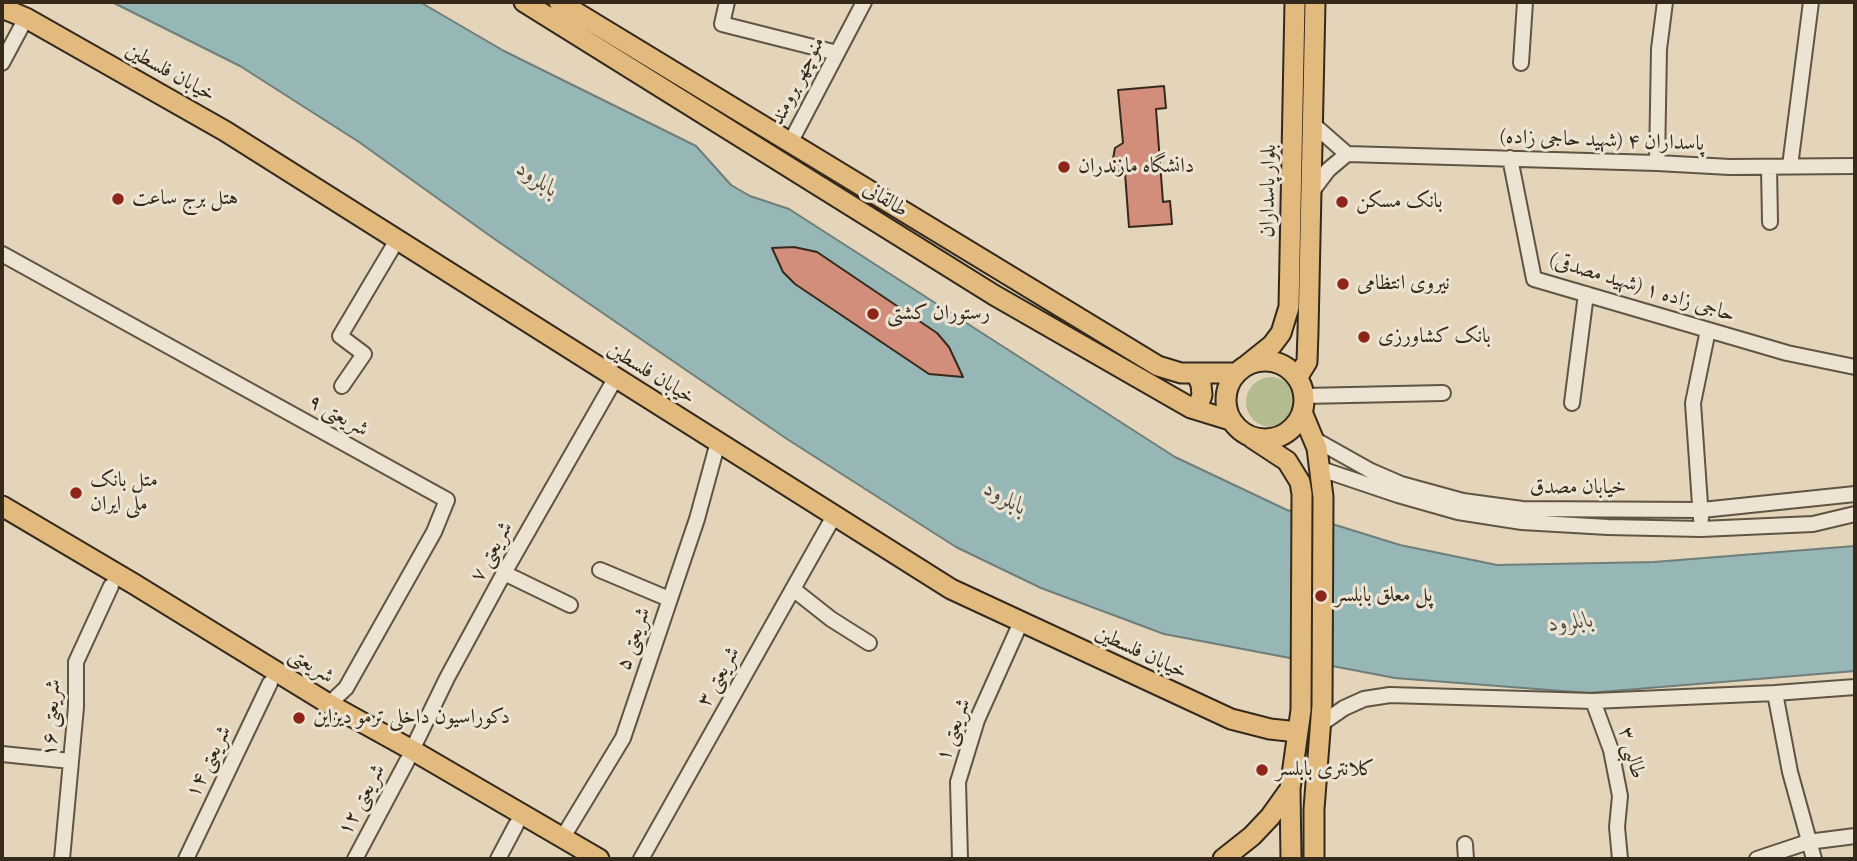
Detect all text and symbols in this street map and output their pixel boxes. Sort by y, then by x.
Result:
street label: منوچهر برومند [765,33,831,129]
street label: خیابان فلسطین [121,38,219,108]
street label: پاسداران ۴ (شهید حاجی زاده) [1499,125,1705,157]
street label: بلوار پاسداران [1256,144,1282,238]
place label: دانشگاه مازندران [1078,154,1194,180]
water label: بابلرود [510,156,564,204]
marker: دانشگاه مازندران [1056,159,1072,175]
street label: طالقانی [858,176,912,224]
place label: هتل برج ساعت [132,186,238,212]
place label: بانک مسکن [1356,189,1442,215]
marker: هتل برج ساعت [110,191,126,207]
marker: بانک مسکن [1334,194,1350,210]
street label: حاجی زاده ۱ (شهید مصدقی) [1546,248,1738,328]
place label: نیروی انتظامی [1357,271,1450,297]
marker: نیروی انتظامی [1335,276,1351,292]
place label: رستوران کشتی [887,301,990,327]
marker: رستوران کشتی [865,306,881,322]
place label: بانک کشاورزی [1378,324,1491,350]
marker: بانک کشاورزی [1356,329,1372,345]
street label: خیابان فلسطین [602,337,700,411]
street label: شریعتی ۹ [303,389,373,443]
place label: متل بانک ملی ایران [90,468,158,518]
street label: خیابان مصدق [1530,475,1626,501]
water label: بابلرود [978,476,1032,522]
marker: متل بانک ملی ایران [68,485,84,501]
street label: شریعتی ۷ [465,517,519,587]
place label: پل معلق بابلسر [1335,583,1432,609]
marker: پل معلق بابلسر [1313,588,1329,604]
street label: شریعتی ۵ [611,604,657,674]
water label: بابلرود [1547,607,1595,639]
street label: خیابان فلسطین [1091,621,1191,685]
street label: شریعتی ۳ [692,642,746,712]
street label: شریعتی [284,643,338,689]
street label: شریعتی ۱۶ [37,679,67,757]
street label: شریعتی ۱ [931,695,977,765]
place label: دکوراسیون داخلی ترمو دیزاین [313,705,510,731]
marker: دکوراسیون داخلی ترمو دیزاین [291,710,307,726]
street label: شریعتی ۱۴ [181,722,237,802]
street label: طالبی ۳ [1612,724,1650,782]
place label: کلانتری بابلسر [1276,757,1375,783]
street label: شریعتی ۱۲ [333,760,391,840]
marker: کلانتری بابلسر [1254,762,1270,778]

